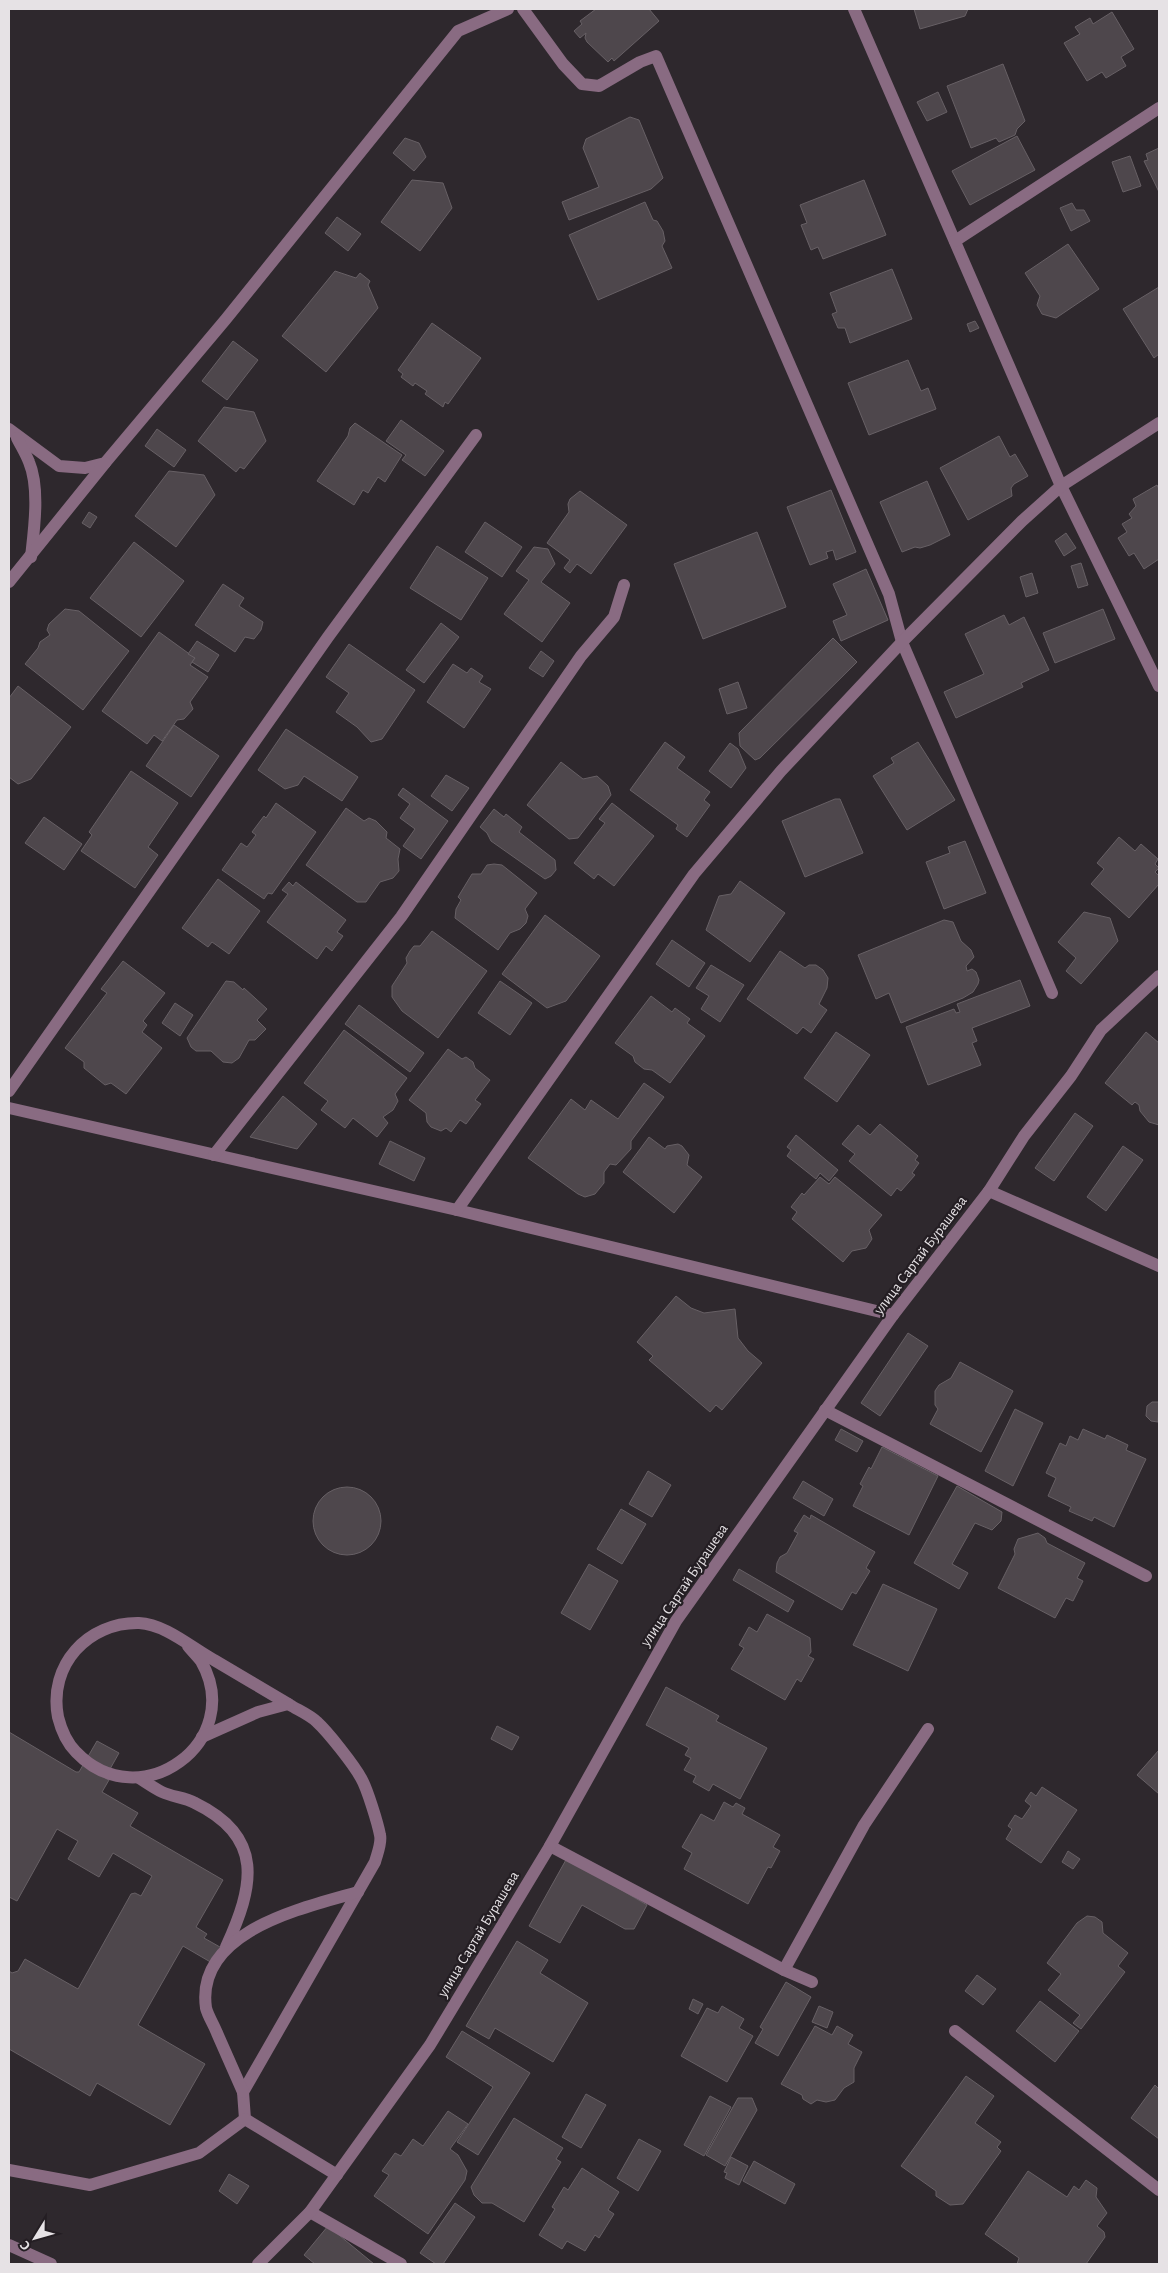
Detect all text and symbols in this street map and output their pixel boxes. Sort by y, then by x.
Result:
street label: улица Сартай Бурашева [870,1193,970,1318]
street label: улица Сартай Бурашева [637,1521,731,1650]
street label: улица Сартай Бурашева [434,1869,522,2001]
north arrow [10,2213,60,2263]
text: С [17,2238,33,2253]

